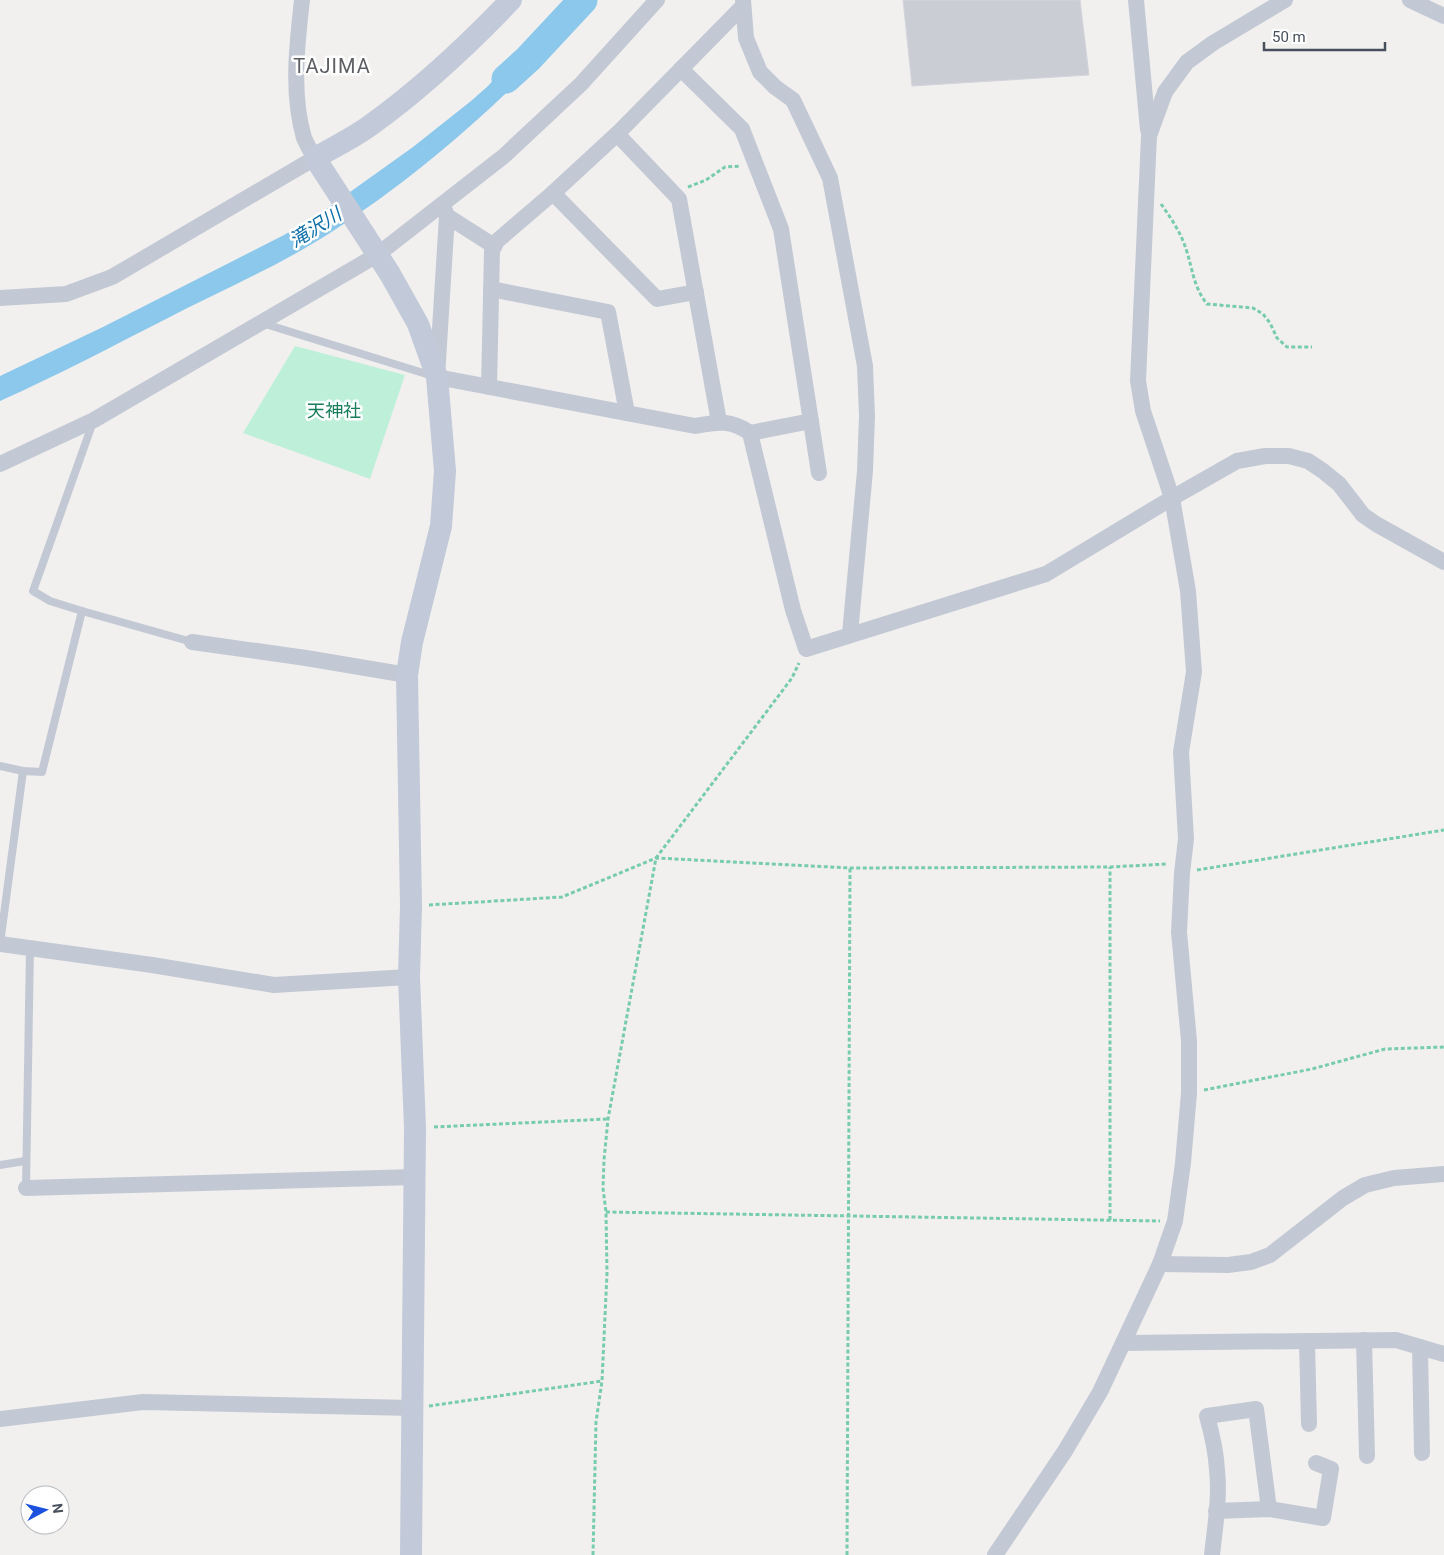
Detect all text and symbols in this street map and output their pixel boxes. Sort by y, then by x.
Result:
scale bar [1264,20,1385,52]
text: 50 m [1272,28,1306,46]
district label: TAJIMA [293,54,371,78]
water label: 滝沢川 [285,202,347,252]
park label: 天神社 [307,400,361,421]
north arrow [20,1485,70,1535]
text: N [49,1503,66,1514]

